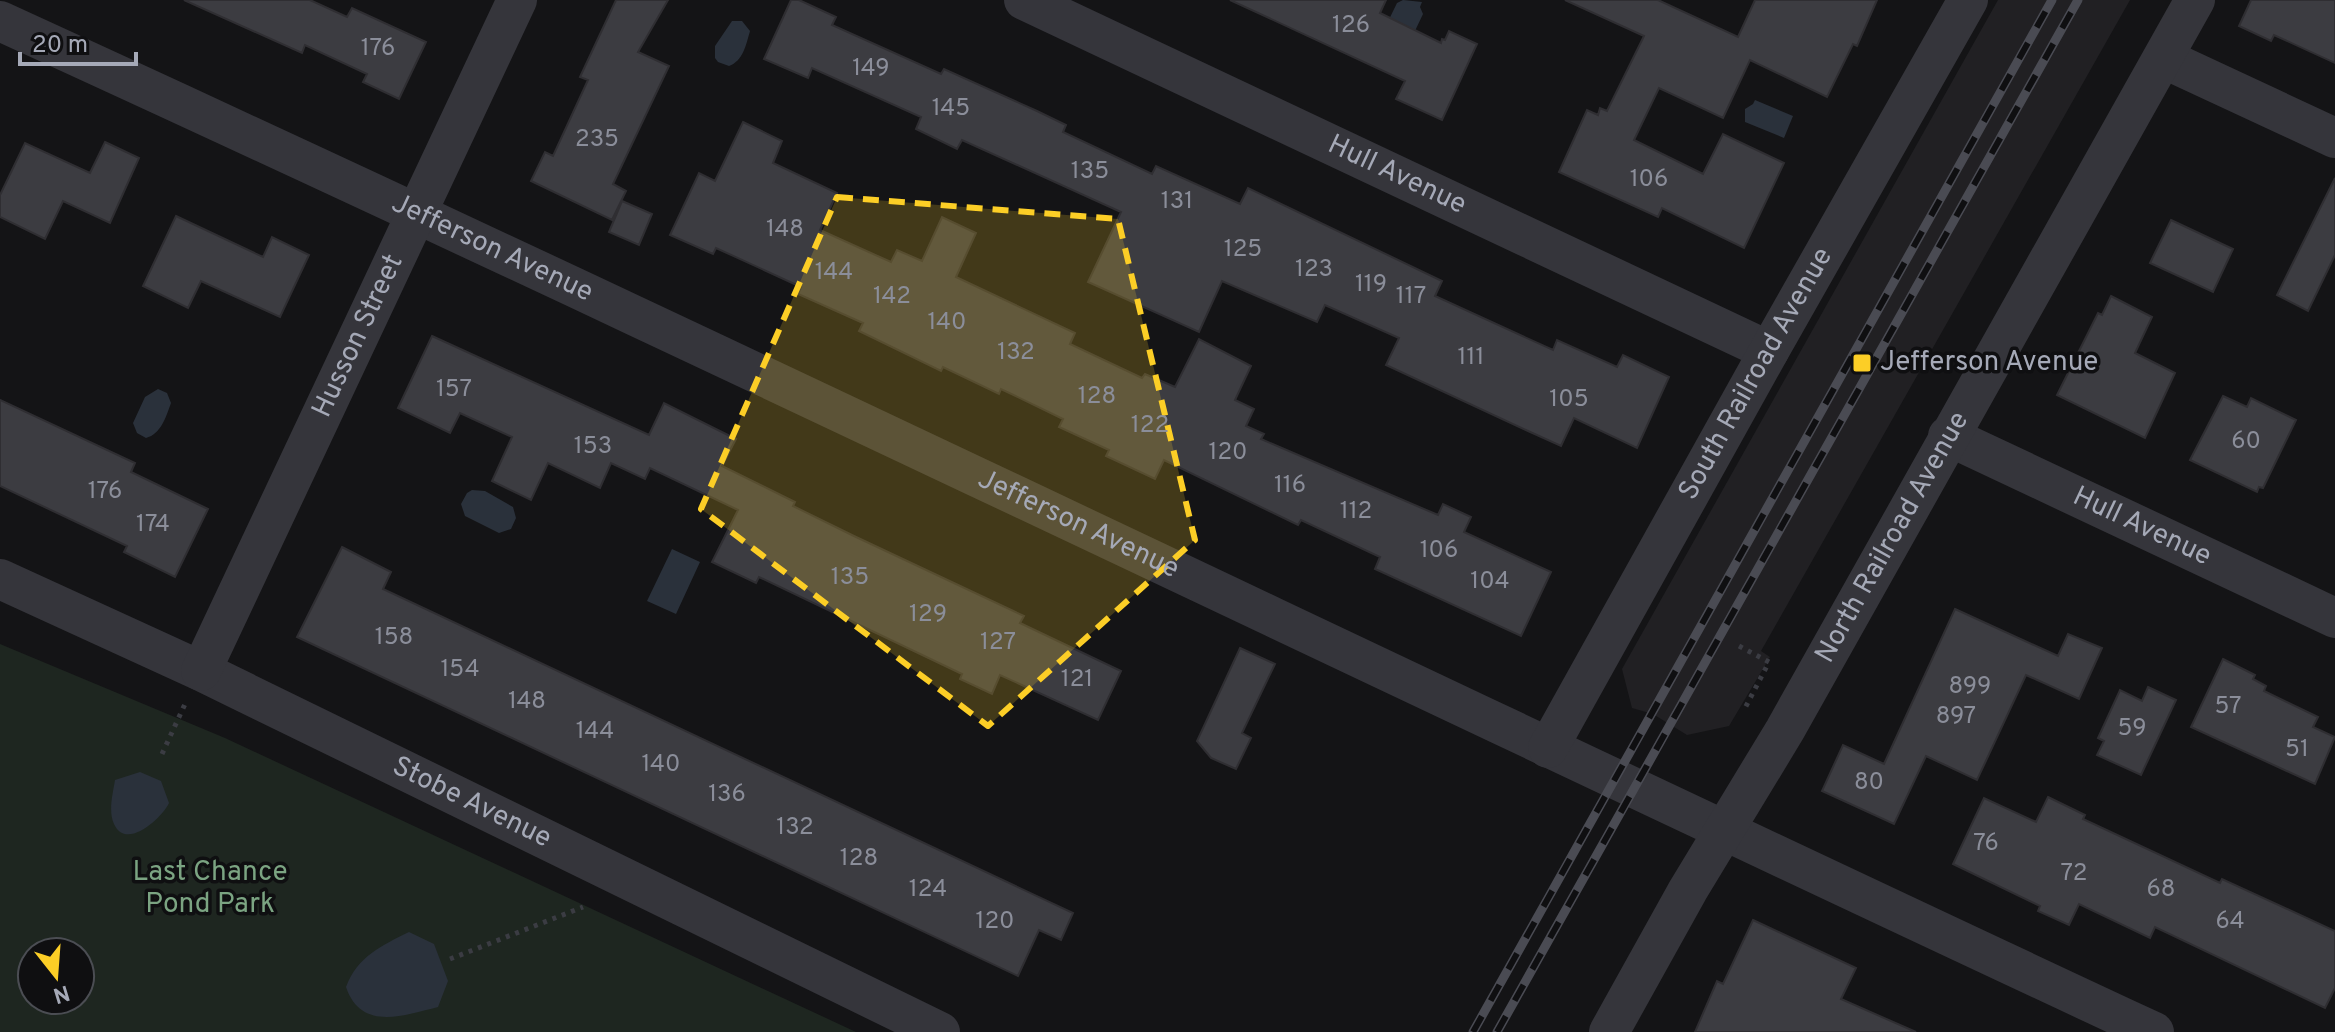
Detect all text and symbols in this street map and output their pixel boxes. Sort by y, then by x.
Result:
house number: 126 [1332,11,1370,41]
scale bar [20,16,136,66]
text: 20 m [32,31,88,61]
house number: 176 [361,34,395,64]
house number: 149 [852,54,890,84]
house number: 145 [932,94,970,124]
house number: 235 [575,125,619,155]
street label: Hull Avenue [1322,128,1472,224]
house number: 135 [1071,157,1109,187]
house number: 106 [1630,165,1668,195]
street label: Jefferson Avenue [385,186,598,311]
house number: 131 [1161,187,1193,217]
house number: 148 [766,215,804,245]
house number: 125 [1224,235,1262,265]
street label: South Railroad Avenue [1671,242,1842,507]
street label: Husson Street [305,249,412,424]
house number: 123 [1295,255,1333,285]
house number: 144 [815,258,853,288]
house number: 119 [1355,270,1387,300]
house number: 142 [873,282,911,312]
house number: 117 [1396,282,1426,312]
house number: 140 [928,308,966,338]
house number: 132 [997,338,1035,368]
house number: 111 [1458,343,1484,373]
place label: Jefferson Avenue [1880,345,2098,381]
marker: Jefferson Avenue [1851,352,1873,374]
house number: 157 [436,375,472,405]
house number: 128 [1078,382,1116,412]
house number: 105 [1549,385,1589,415]
street label: North Railroad Avenue [1808,406,1978,670]
house number: 122 [1131,411,1169,441]
house number: 60 [2231,427,2261,457]
house number: 153 [574,432,612,462]
house number: 120 [1208,438,1248,468]
street label: Jefferson Avenue [972,462,1185,588]
house number: 116 [1274,471,1306,501]
house number: 176 [88,477,122,507]
street label: Hull Avenue [2066,479,2217,575]
house number: 112 [1340,497,1372,527]
house number: 174 [136,510,170,540]
house number: 106 [1420,536,1458,566]
house number: 135 [831,563,869,593]
house number: 104 [1470,567,1510,597]
house number: 129 [909,600,947,630]
house number: 158 [375,623,413,653]
house number: 127 [980,628,1016,658]
house number: 154 [440,655,480,685]
house number: 121 [1061,665,1093,695]
house number: 899 [1949,672,1991,702]
house number: 148 [508,687,546,717]
house number: 57 [2214,692,2242,722]
house number: 897 [1936,702,1976,732]
house number: 59 [2118,714,2147,744]
house number: 144 [576,717,614,747]
house number: 51 [2285,735,2309,765]
street label: Stobe Avenue [386,749,557,857]
house number: 140 [642,750,680,780]
house number: 80 [1854,768,1884,798]
house number: 136 [708,780,746,810]
house number: 132 [776,813,814,843]
house number: 76 [1973,829,1999,859]
house number: 128 [840,844,878,874]
park label: Last Chance Pond Park [133,855,287,923]
house number: 72 [2061,859,2087,889]
house number: 124 [909,875,947,905]
house number: 68 [2147,875,2176,905]
house number: 120 [975,907,1015,937]
house number: 64 [2215,907,2245,937]
north arrow [16,936,96,1016]
text: N [50,978,73,1008]

